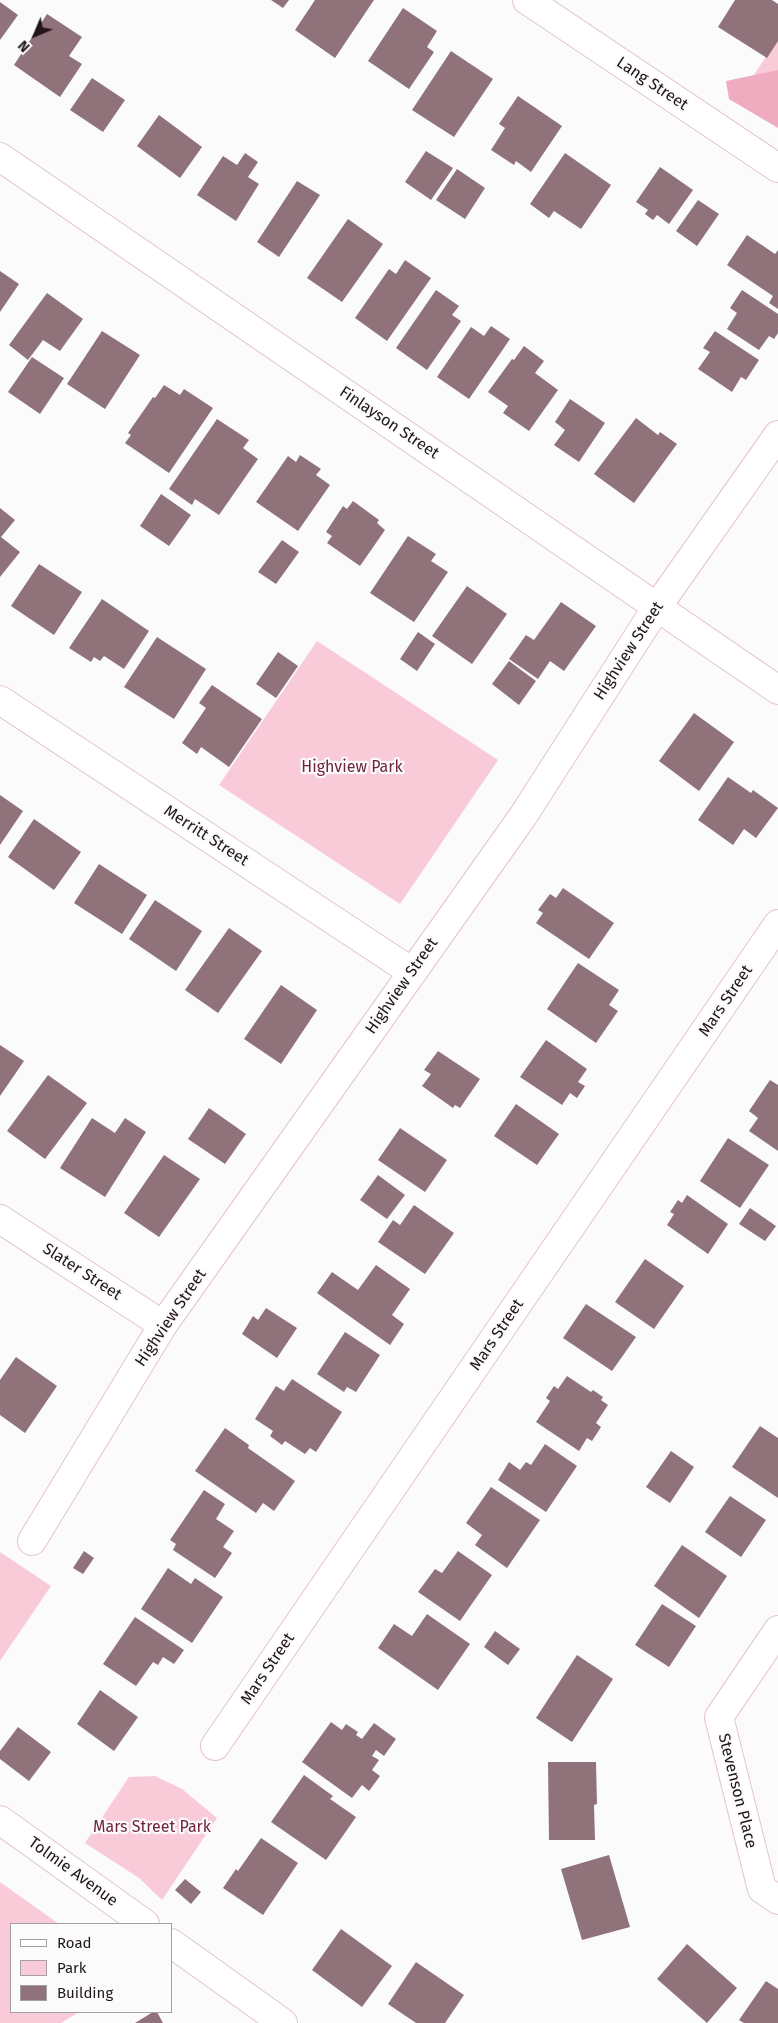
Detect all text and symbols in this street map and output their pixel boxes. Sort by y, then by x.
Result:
north arrow [10,10,60,60]
text: N [15,37,33,55]
street label: Lang Street [613,53,691,115]
street label: Finlayson Street [336,383,442,463]
street label: Highview Street [590,598,668,704]
park label: Highview Park [301,758,403,778]
street label: Merritt Street [160,801,252,871]
street label: Highview Street [362,934,442,1038]
street label: Mars Street [695,962,757,1040]
street label: Slater Street [39,1239,125,1305]
street label: Highview Street [131,1266,211,1370]
street label: Mars Street [466,1296,528,1374]
street label: Mars Street [237,1630,299,1708]
street label: Stevenson Place [713,1732,761,1850]
park label: Mars Street Park [93,1818,211,1838]
street label: Tolmie Avenue [25,1833,121,1911]
legend [10,1923,172,2013]
text: Road [57,1934,92,1952]
text: Park [57,1959,87,1977]
text: Building [57,1984,113,2002]

